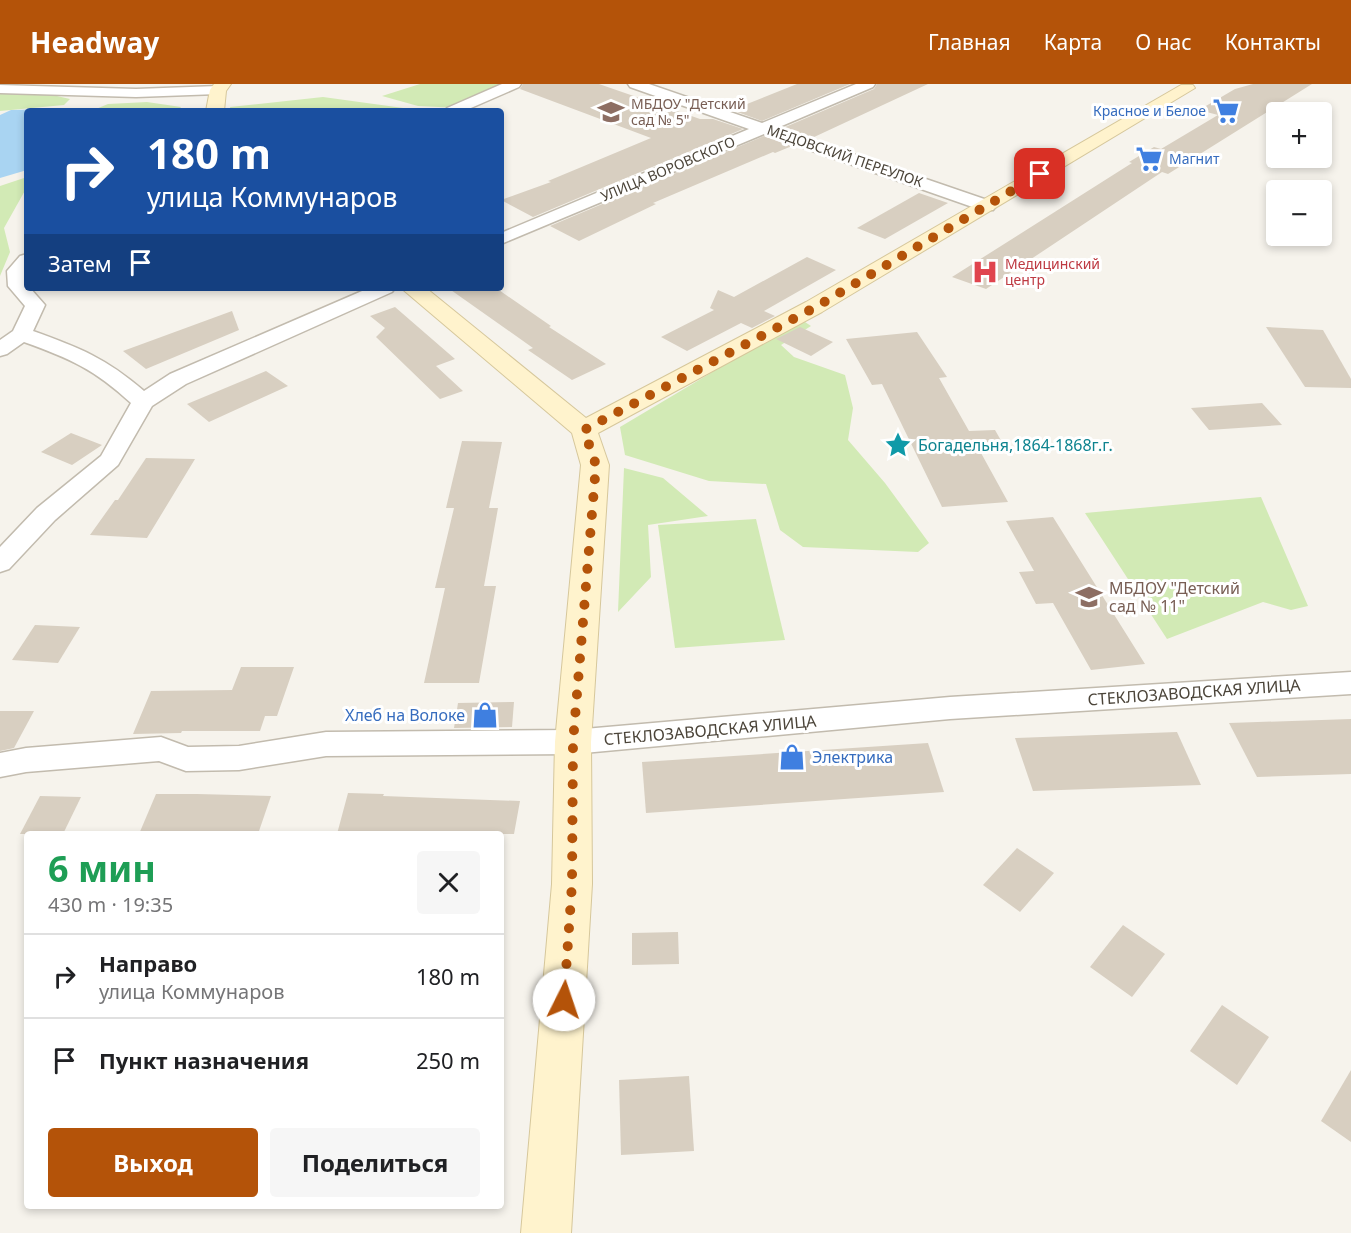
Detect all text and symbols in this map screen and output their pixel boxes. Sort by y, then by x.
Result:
text: Headway [30,23,159,61]
text: Главная [928,28,1011,56]
text: Карта [1044,28,1102,56]
text: О нас [1135,28,1192,56]
text: Контакты [1225,28,1321,56]
place label: МБДОУ "Детский сад № 5" [631,94,746,129]
supermarket icon: Красное и Белое [1211,96,1241,126]
school or university icon: МБДОУ "Детский сад № 5" [596,97,626,127]
place label: Красное и Белое [1093,101,1206,120]
map controls [1266,102,1332,246]
button: + [1266,102,1332,168]
street label: МЕДОВСКИЙ ПЕРЕУЛОК [765,120,926,191]
text: 180 m [147,124,271,181]
icon: right [48,132,126,210]
street label: УЛИЦА ВОРОВСКОГО [598,132,738,205]
supermarket icon: Магнит [1134,144,1164,174]
pin [1014,148,1065,199]
place label: Магнит [1169,149,1220,168]
icon: arrive [1023,157,1056,190]
text: улица Коммунаров [147,178,397,215]
button: − [1266,180,1332,246]
icon: arrive [124,246,157,279]
text: Затем [48,248,112,278]
place label: Медицинский центр [1005,254,1100,289]
hospital icon: Медицинский центр [970,257,1000,287]
place icon: Богадельня,1864-1868г.г. [883,430,913,460]
place label: Богадельня,1864-1868г.г. [918,434,1113,456]
place label: МБДОУ "Детский сад № 11" [1109,577,1240,617]
school or university icon: МБДОУ "Детский сад № 11" [1074,582,1104,612]
street label: СТЕКЛОЗАВОДСКАЯ УЛИЦА [1087,674,1302,710]
shop icon: Хлеб на Волоке [470,700,500,730]
place label: Хлеб на Волоке [345,704,465,726]
street label: СТЕКЛОЗАВОДСКАЯ УЛИЦА [603,710,818,750]
shop icon: Электрика [777,742,807,772]
place label: Электрика [812,746,893,768]
text: 6 мин [48,844,156,893]
button: close [417,851,480,914]
text: 430 m · 19:35 [48,891,173,918]
text: Направо [99,948,197,978]
icon: right [48,960,81,993]
text: 180 m [416,961,480,991]
position arrow [532,968,596,1032]
text: улица Коммунаров [99,978,285,1005]
icon: arrive [48,1044,81,1077]
text: Пункт назначения [99,1045,309,1075]
text: 250 m [416,1045,480,1075]
button: Выход [48,1128,258,1197]
button: Поделиться [270,1128,480,1197]

